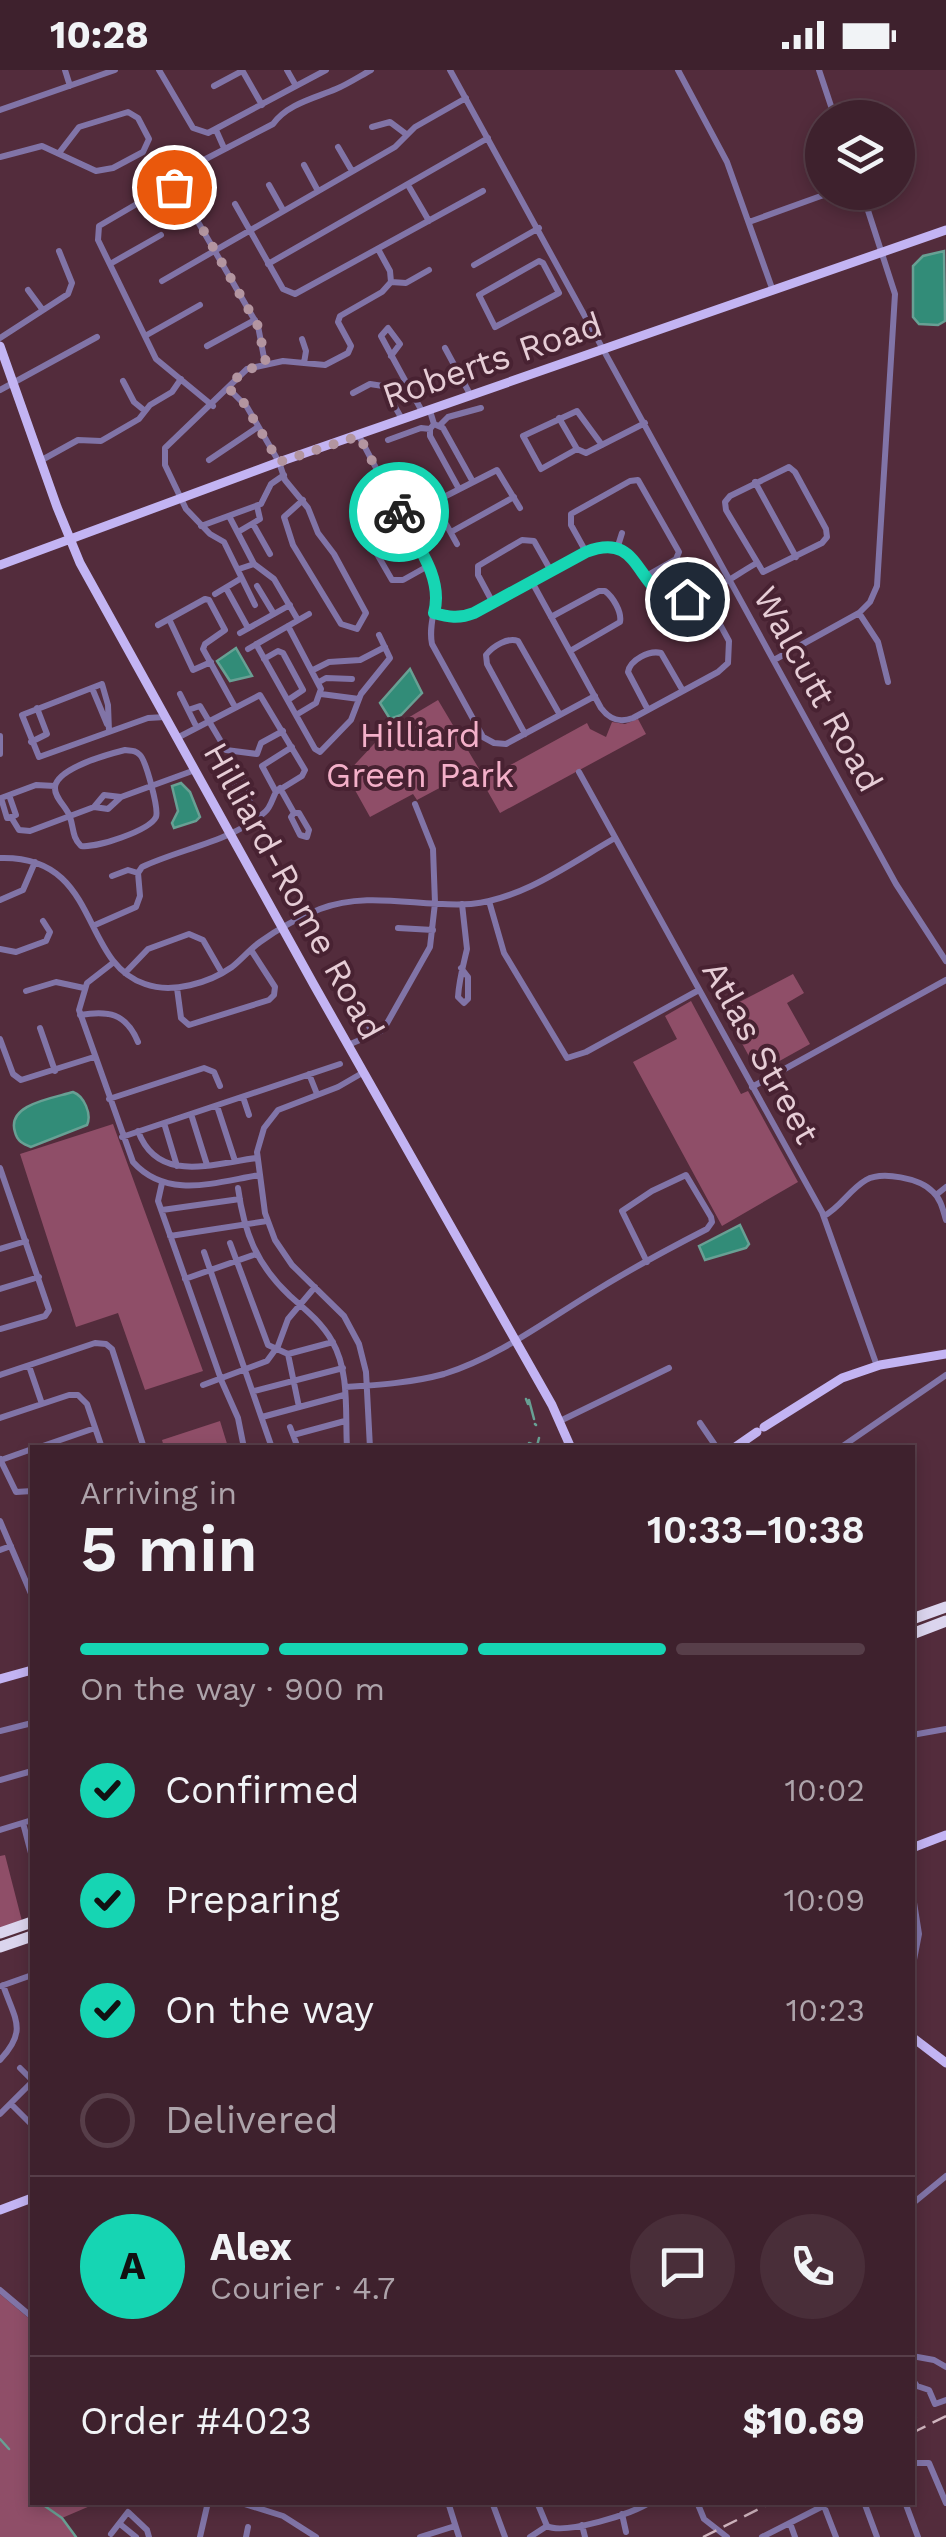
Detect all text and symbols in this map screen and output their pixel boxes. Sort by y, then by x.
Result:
text: 10:28 [50,13,149,57]
map controls [805,100,915,210]
button: layers [805,100,915,210]
pin [132,145,217,230]
icon: bag [147,160,202,215]
street label: Roberts Road [377,303,607,417]
courier [349,462,449,562]
icon: bike [372,485,427,540]
pin [645,557,730,642]
icon: home [660,572,715,627]
street label: Walcutt Road [744,579,892,799]
park label: Hilliard Green Park [326,714,514,796]
street label: Hilliard-Rome Road [195,735,393,1047]
street label: Atlas Street [693,953,829,1151]
text: Arriving in [80,1474,237,1512]
text: 10:33–10:38 [647,1508,865,1552]
text: 5 min [80,1511,258,1587]
text: On the way · 900 m [80,1670,385,1708]
icon: check [80,1763,135,1818]
text: Confirmed [165,1768,360,1812]
text: 10:02 [785,1771,865,1809]
icon: check [80,1873,135,1928]
text: Preparing [165,1878,340,1922]
text: 10:09 [783,1881,865,1919]
icon: check [80,1983,135,2038]
text: On the way [165,1988,374,2032]
text: 10:23 [786,1991,865,2029]
text: Delivered [165,2098,338,2142]
button: chat [630,2214,735,2319]
button: phone [760,2214,865,2319]
text: Alex [210,2225,292,2269]
text: A [120,2244,145,2288]
text: Courier · 4.7 [210,2269,395,2307]
text: Order #4023 [80,2399,312,2443]
text: $10.69 [743,2399,865,2443]

